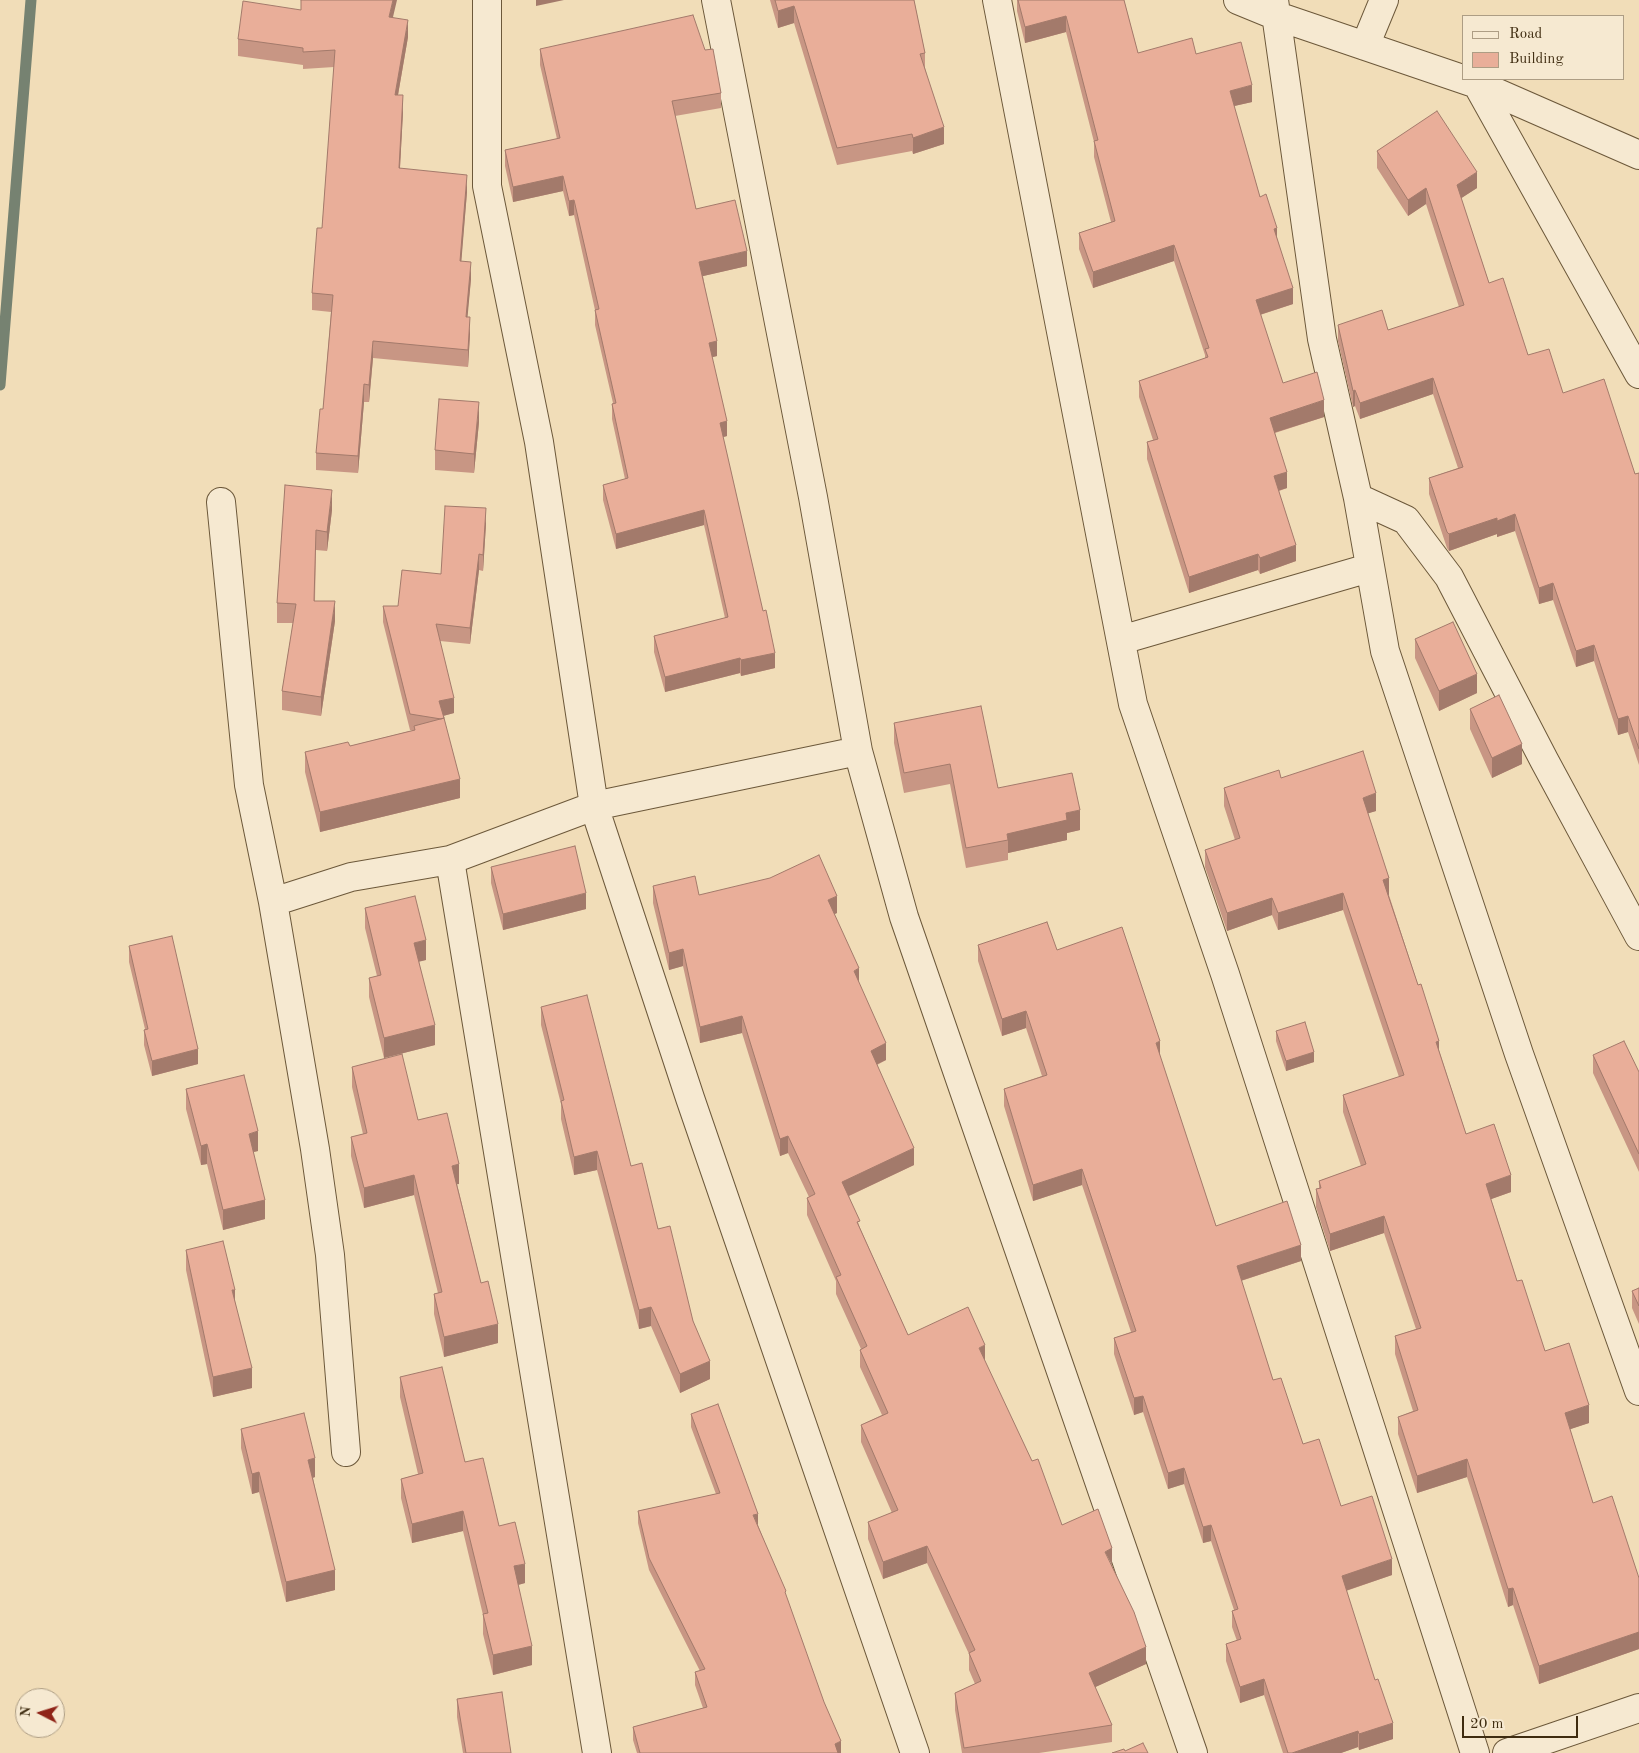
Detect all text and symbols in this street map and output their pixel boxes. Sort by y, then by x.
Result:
legend [1462,15,1624,80]
text: Road [1509,27,1542,42]
text: Building [1509,52,1564,67]
north arrow [15,1688,65,1738]
text: N [19,1706,33,1718]
scale bar [1464,1706,1580,1738]
text: 20 m [1470,1717,1504,1732]

